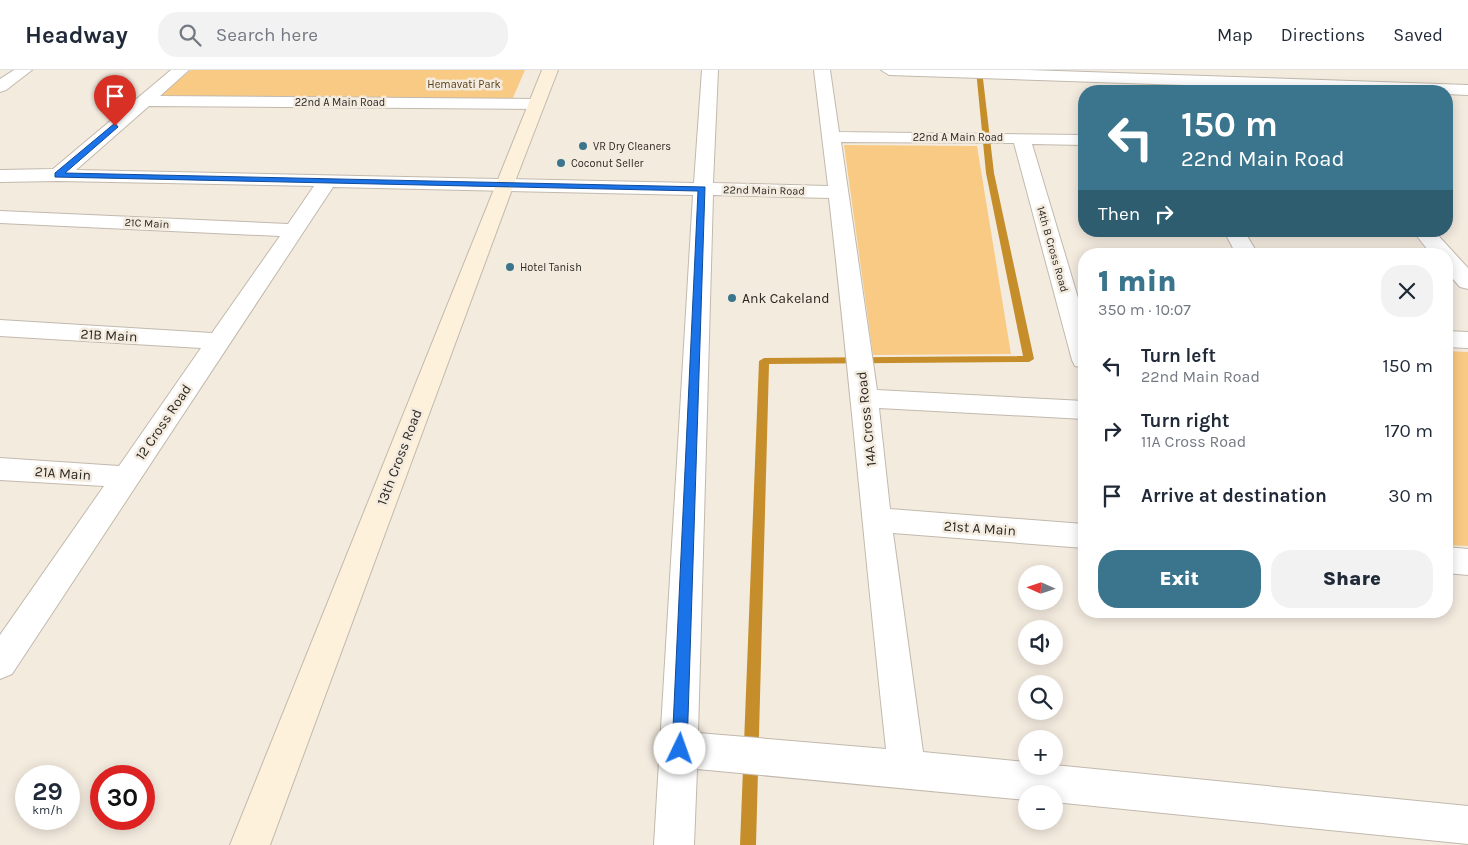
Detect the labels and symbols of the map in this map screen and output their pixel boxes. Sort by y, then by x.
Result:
pin [94,75,136,126]
park label: Hemavati Park [427,78,501,91]
street label: 22nd A Main Road [295,96,385,109]
street label: 22nd A Main Road [913,131,1003,144]
marker: VR Dry Cleaners [577,140,589,152]
place label: VR Dry Cleaners [593,140,671,153]
marker: Coconut Seller [555,157,567,169]
place label: Coconut Seller [571,157,644,170]
street label: 22nd Main Road [723,183,805,198]
street label: 14th B Cross Road [1034,205,1071,294]
street label: 21C Main [124,216,170,231]
marker: Hotel Tanish [504,261,516,273]
place label: Hotel Tanish [520,261,582,274]
place label: Ank Cakeland [742,290,829,307]
marker: Ank Cakeland [726,292,738,304]
street label: 21B Main [80,326,138,345]
street label: 14A Cross Road [853,371,880,467]
street label: 12 Cross Road [132,381,195,463]
street label: 13th Cross Road [373,407,426,508]
street label: 21A Main [34,463,92,484]
street label: 21st A Main [943,517,1017,539]
north arrow [1018,565,1062,610]
position arrow [653,722,705,774]
speed limit sign: 30 [90,765,155,830]

